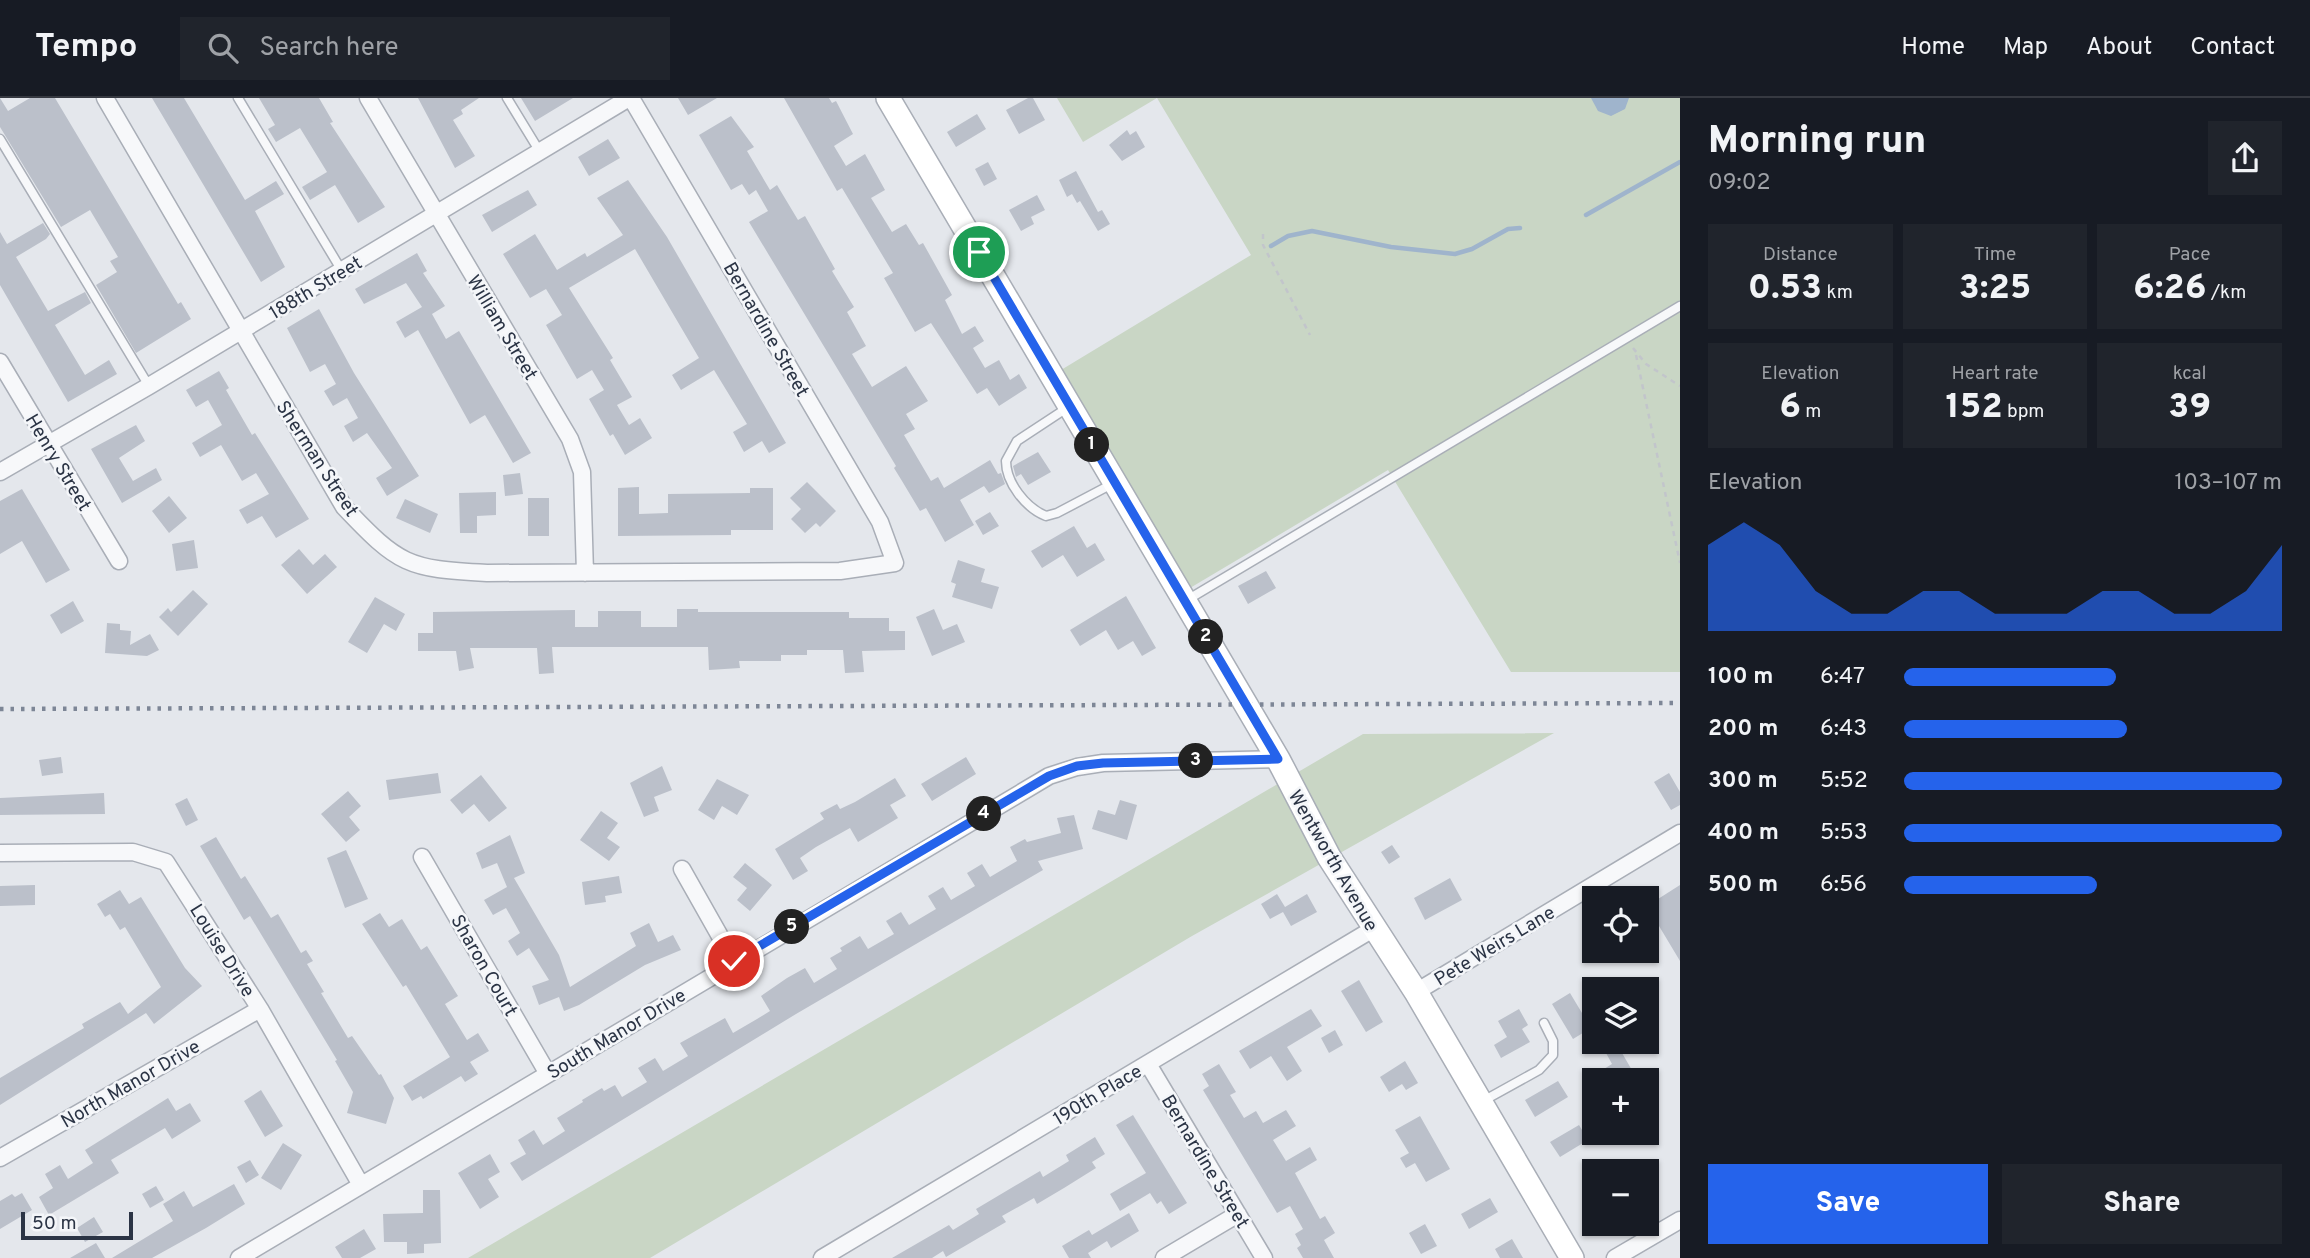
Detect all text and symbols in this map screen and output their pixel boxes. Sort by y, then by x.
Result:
search box [180,17,670,80]
text: Tempo [35,27,138,69]
icon: search [204,29,242,67]
text: Search here [260,32,398,65]
text: Home [1901,33,1965,63]
text: Map [2003,33,2048,63]
text: About [2086,33,2152,63]
text: Contact [2190,33,2275,63]
text: Morning run [1708,118,1926,167]
button: share [2208,121,2282,195]
text: 09:02 [1708,169,1771,198]
pin [949,222,1009,282]
icon: arrive [960,233,998,271]
text: Distance [1763,243,1838,267]
text: Time [1974,243,2016,267]
text: Pace [2169,243,2211,267]
street label: 188th Street [265,252,367,326]
street label: Bernardine Street [717,258,814,402]
text: 0.53 [1748,267,1822,311]
text: 3:25 [1959,267,2031,311]
text: 6:26 [2133,267,2206,311]
street label: William Street [460,271,542,385]
text: km [1822,281,1853,305]
text: /km [2206,281,2246,305]
text: Elevation [1761,362,1839,386]
text: Heart rate [1952,362,2038,386]
text: kcal [2173,362,2207,386]
text: 6 [1779,386,1801,430]
text: 152 [1946,386,2003,430]
text: 39 [2168,386,2211,430]
street label: Sherman Street [270,396,363,522]
text: m [1801,400,1821,424]
text: bpm [2003,400,2044,424]
street label: Henry Street [19,410,96,516]
pin: 1 [1074,428,1110,462]
text: 1 [1088,432,1095,456]
text: Elevation [1708,469,1803,498]
text: 103–107 m [2175,469,2282,498]
pin: 2 [1188,620,1224,654]
text: 2 [1200,624,1211,648]
text: 100 m [1708,663,1773,692]
text: 6:47 [1820,663,1865,692]
text: 200 m [1708,715,1778,744]
text: 6:43 [1820,715,1867,744]
pin: 3 [1178,744,1214,778]
text: 3 [1190,748,1201,772]
text: 300 m [1708,767,1778,796]
text: 5:52 [1820,767,1868,796]
street label: Wentworth Avenue [1282,786,1383,936]
pin: 4 [967,796,1002,832]
text: 4 [977,801,990,825]
text: 400 m [1708,819,1779,848]
text: 5:53 [1820,819,1868,848]
text: 500 m [1708,871,1778,900]
text: 6:56 [1820,871,1867,900]
map controls [1582,886,1659,1236]
button: locate [1582,886,1659,963]
street label: Louise Drive [183,900,259,1002]
street label: Pete Weirs Lane [1430,901,1560,992]
pin: 5 [774,910,810,944]
street label: Sharon Court [444,911,522,1021]
text: 5 [786,914,797,938]
pin [704,931,764,991]
icon: check [715,942,753,980]
button: layers [1582,977,1659,1054]
street label: South Manor Drive [543,984,691,1086]
street label: North Manor Drive [57,1035,205,1134]
street label: 190th Place [1049,1060,1147,1132]
button: + [1582,1068,1659,1145]
street label: Bernardine Street [1155,1091,1254,1233]
button: − [1582,1159,1659,1236]
button: Save [1708,1164,1988,1244]
button: Share [2002,1164,2282,1244]
scale bar [21,1209,133,1241]
text: 50 m [32,1212,77,1236]

